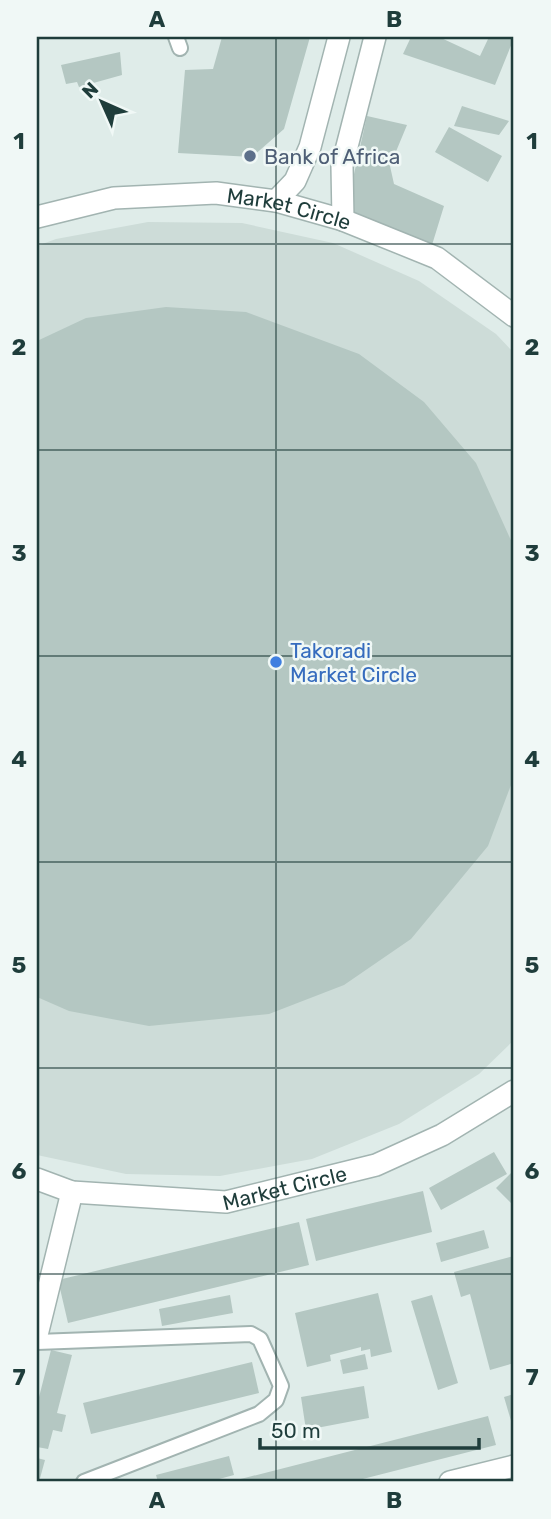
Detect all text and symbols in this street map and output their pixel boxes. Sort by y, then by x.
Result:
text: A [149,5,166,33]
text: B [386,5,402,33]
north arrow [66,66,136,136]
text: N [77,77,103,103]
text: 1 [13,127,25,155]
text: 1 [526,127,538,155]
place label: Bank of Africa [264,144,400,169]
marker: Bank of Africa [242,148,258,164]
street label: Market Circle [225,182,355,235]
text: 2 [12,333,26,361]
text: 2 [525,333,539,361]
text: 3 [11,539,27,567]
text: 3 [524,539,540,567]
place label: Takoradi Market Circle [290,638,417,687]
marker: Takoradi Market Circle [268,654,284,670]
text: 4 [11,745,27,773]
text: 4 [524,745,540,773]
text: 5 [12,951,27,979]
text: 5 [525,951,540,979]
text: 6 [12,1157,27,1185]
text: 6 [525,1157,540,1185]
street label: Market Circle [220,1160,349,1215]
text: 7 [12,1363,26,1391]
text: 7 [525,1363,539,1391]
scale bar [260,1407,479,1451]
text: 50 m [271,1418,321,1443]
text: A [149,1486,166,1514]
text: B [386,1486,402,1514]

